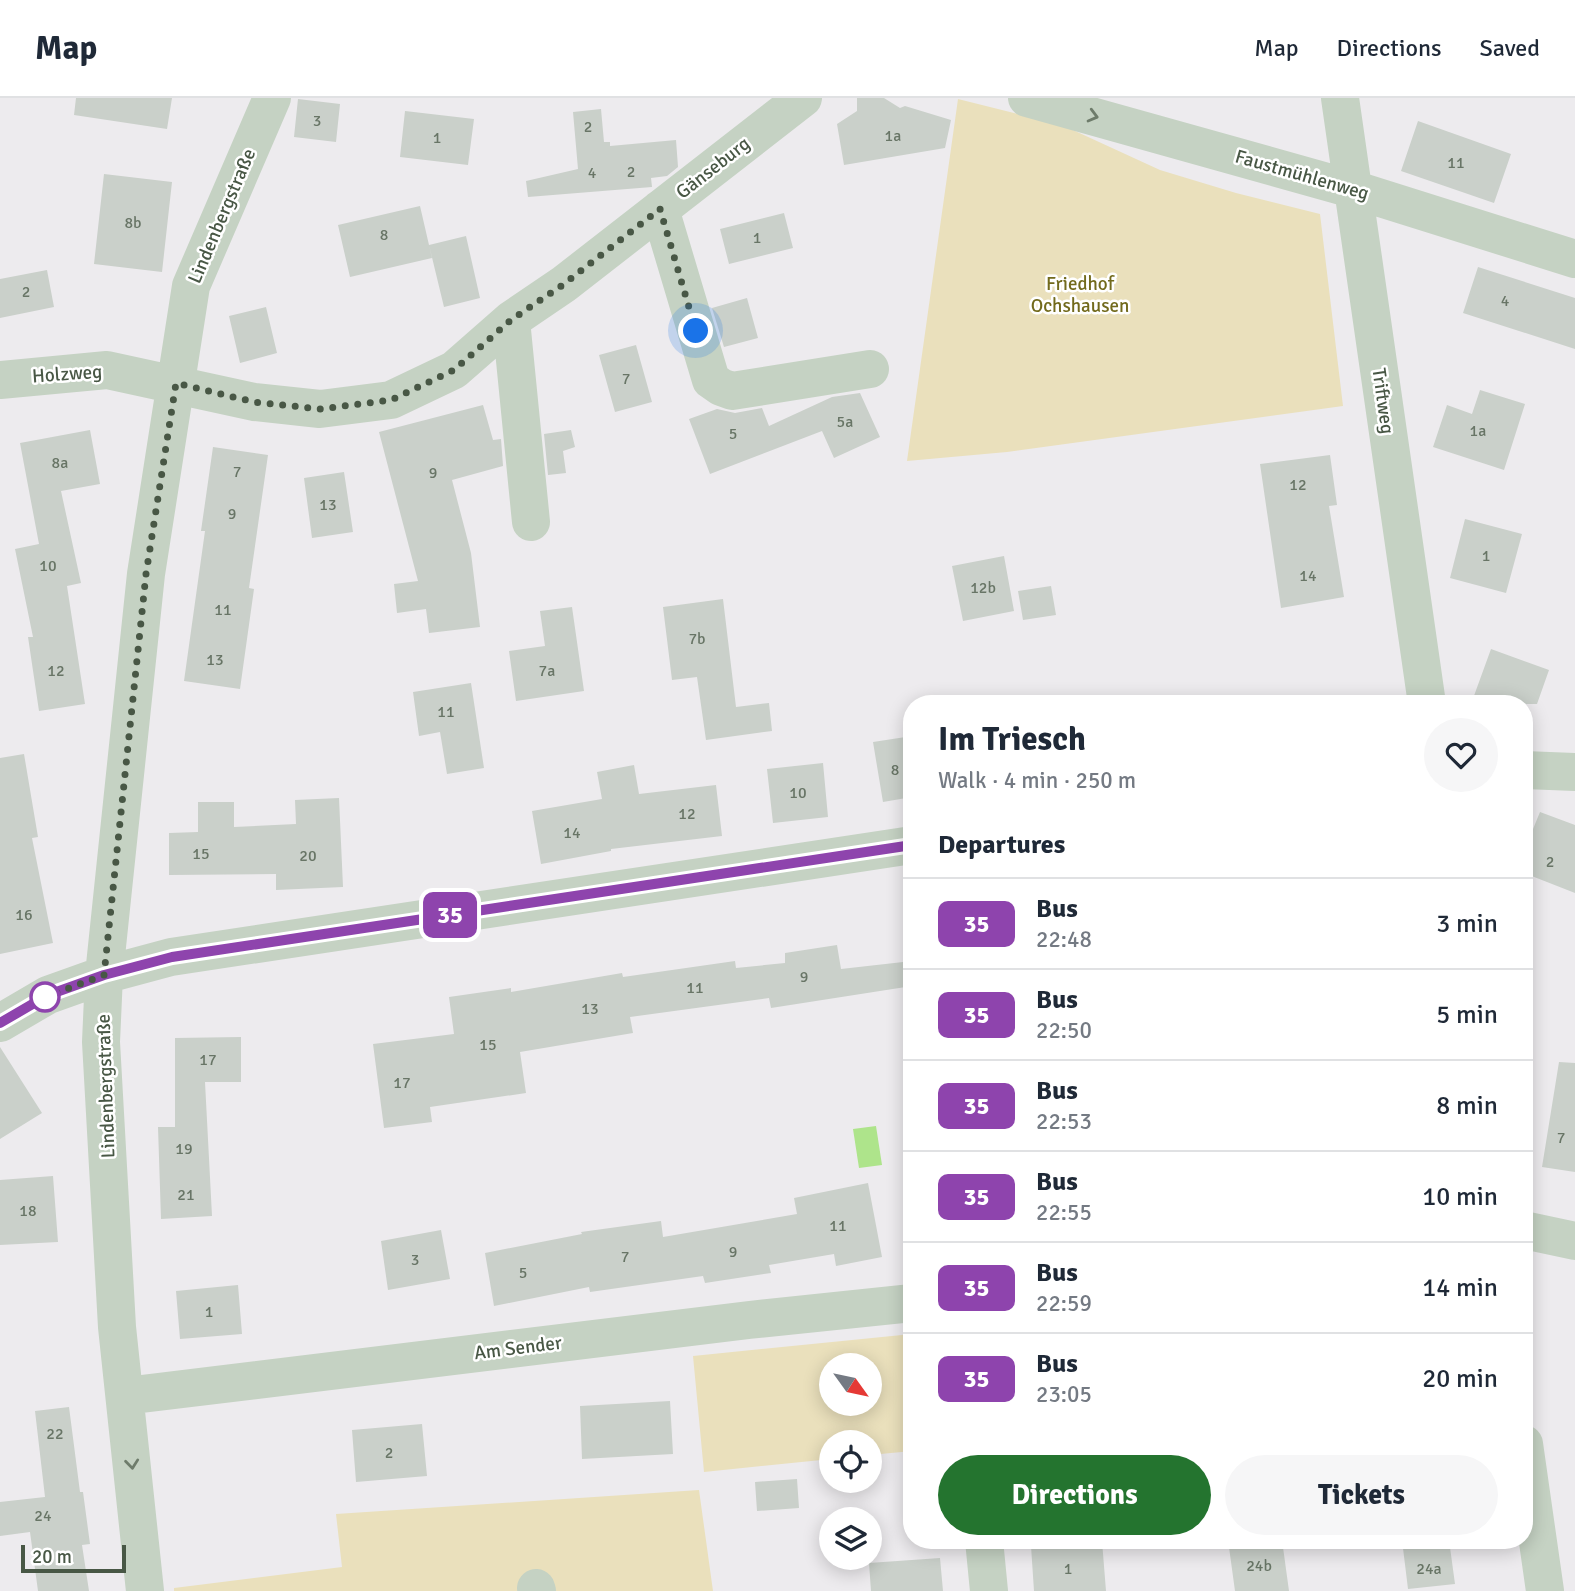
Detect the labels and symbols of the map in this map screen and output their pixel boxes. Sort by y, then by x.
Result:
one-way arrow [1087,108,1099,122]
house number: 3 [313,111,321,131]
house number: 2 [584,117,592,137]
house number: 1a [885,126,901,146]
house number: 1 [433,128,441,148]
street label: Gänseburg [671,132,755,204]
street label: Faustmühlenweg [1232,144,1372,206]
street label: Lindenbergstraße [183,145,261,287]
house number: 11 [1447,153,1465,173]
house number: 2 [627,162,635,182]
house number: 4 [588,163,597,183]
house number: 8b [124,213,142,233]
house number: 8 [380,225,388,245]
house number: 1 [753,228,761,248]
park label: Friedhof Ochshausen [1031,272,1129,318]
house number: 2 [22,282,30,302]
house number: 4 [1501,291,1510,311]
your location [678,313,713,348]
street label: Holzweg [31,360,103,388]
street label: Triftweg [1366,366,1400,436]
house number: 7 [622,369,630,389]
house number: 5a [837,412,853,432]
house number: 1a [1470,421,1486,441]
house number: 5 [729,424,737,444]
house number: 8a [52,453,68,473]
house number: 7 [233,462,241,482]
house number: 9 [429,463,437,483]
house number: 12 [1289,475,1307,495]
house number: 13 [319,495,337,515]
house number: 9 [228,504,236,524]
house number: 1 [1482,546,1490,566]
house number: 10 [39,556,57,576]
house number: 14 [1299,566,1317,586]
house number: 12b [970,578,996,598]
house number: 11 [214,600,232,620]
house number: 7b [688,629,706,649]
house number: 13 [206,650,224,670]
house number: 12 [47,661,65,681]
house number: 7a [539,661,555,681]
house number: 11 [437,702,455,722]
house number: 8 [891,760,899,780]
house number: 10 [789,783,807,803]
house number: 12 [678,804,696,824]
house number: 14 [563,823,581,843]
house number: 15 [192,844,210,864]
house number: 20 [299,846,317,866]
house number: 2 [1546,852,1554,872]
line badge: 35 [419,892,482,938]
house number: 16 [15,905,33,925]
house number: 9 [800,967,808,987]
house number: 11 [686,978,704,998]
unlabelled marker [30,982,60,1012]
house number: 13 [581,999,599,1019]
street label: Lindenbergstraße [91,1013,121,1159]
house number: 15 [479,1035,497,1055]
house number: 17 [199,1050,217,1070]
house number: 17 [393,1073,411,1093]
house number: 7 [1557,1128,1565,1148]
house number: 19 [175,1139,193,1159]
house number: 21 [177,1185,195,1205]
house number: 18 [19,1201,37,1221]
house number: 11 [829,1216,847,1236]
house number: 9 [729,1242,737,1262]
house number: 7 [621,1247,629,1267]
house number: 3 [411,1250,419,1270]
house number: 5 [519,1263,527,1283]
house number: 1 [205,1302,213,1322]
street label: Am Sender [473,1331,563,1365]
north arrow [819,1353,882,1416]
house number: 22 [46,1424,64,1444]
house number: 2 [385,1443,393,1463]
one-way arrow [124,1459,139,1470]
house number: 24 [34,1506,52,1526]
scale bar [21,1542,126,1574]
house number: 24b [1246,1556,1272,1576]
house number: 1 [1064,1559,1072,1579]
house number: 24a [1416,1559,1442,1579]

